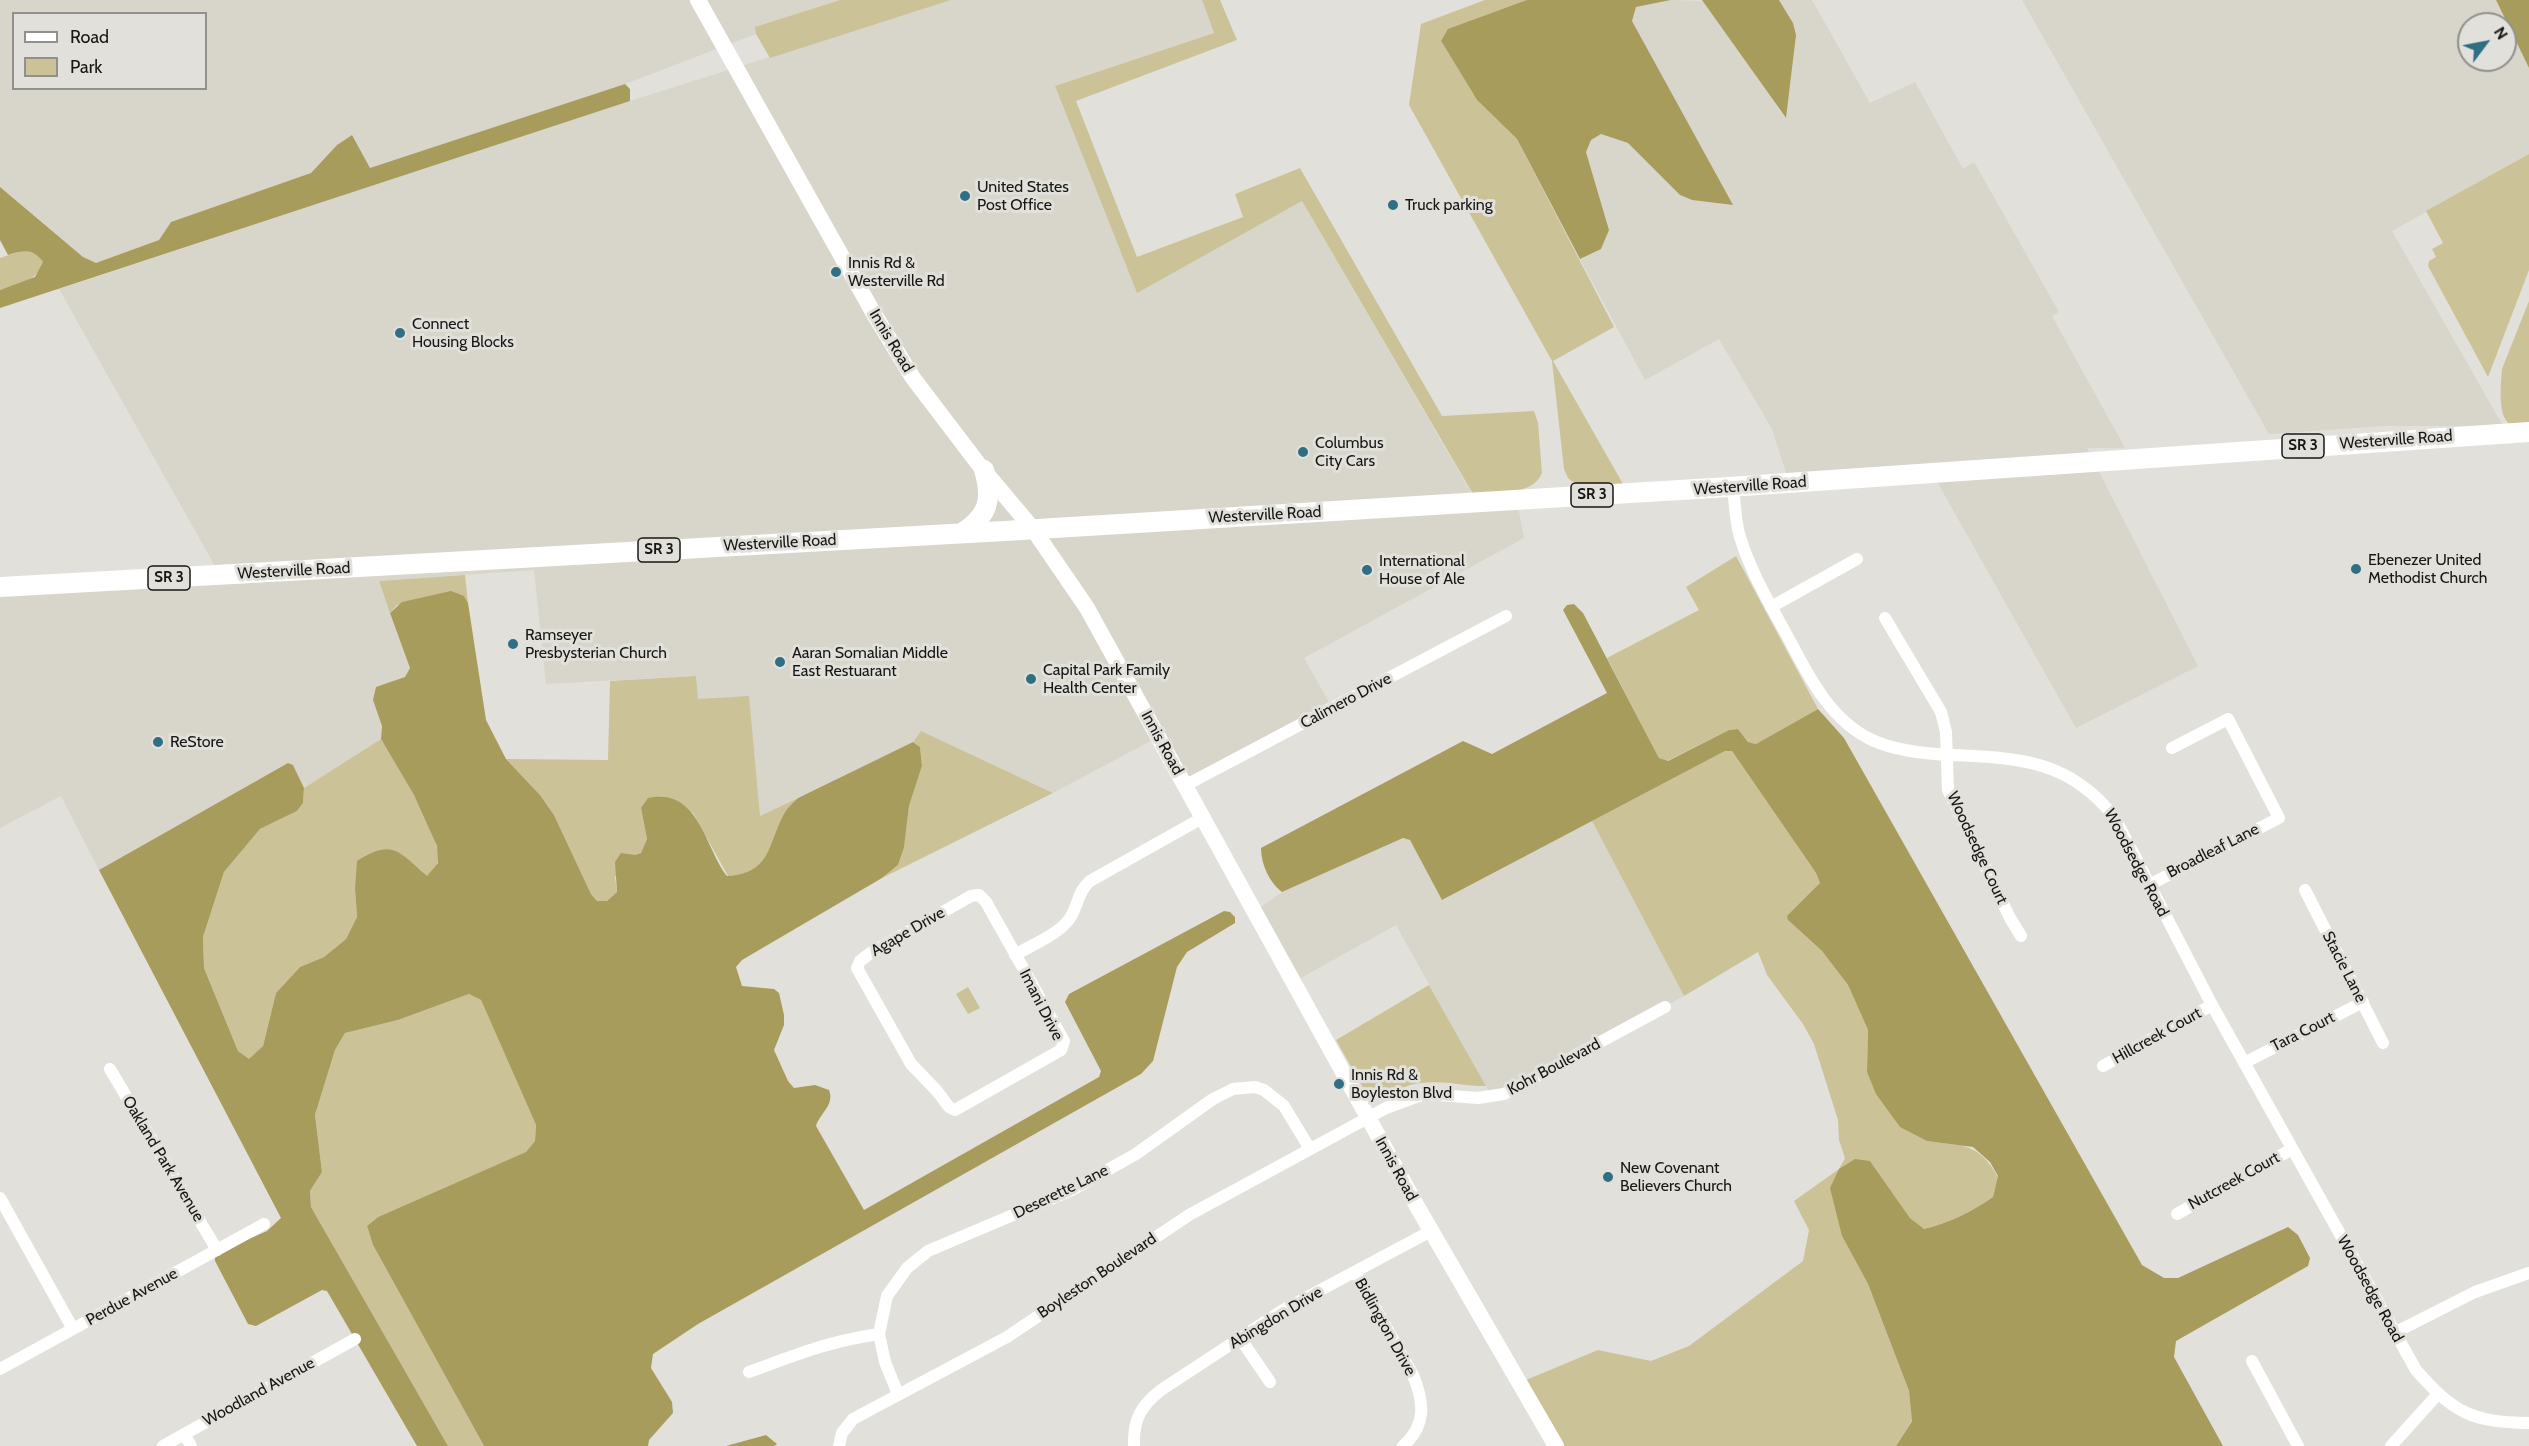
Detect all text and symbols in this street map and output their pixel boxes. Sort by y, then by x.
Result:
legend [12,12,207,90]
north arrow [2457,12,2517,72]
text: N [2490,23,2512,43]
text: Road [70,26,109,48]
text: Park [70,56,102,78]
place label: United States Post Office [977,177,1069,215]
marker: United States Post Office [958,189,972,203]
place label: Truck parking [1405,195,1493,215]
marker: Truck parking [1386,198,1400,212]
place label: Innis Rd & Westerville Rd [848,253,945,291]
marker: Innis Rd & Westerville Rd [829,265,843,279]
street label: Innis Road [865,306,917,376]
place label: Connect Housing Blocks [412,314,514,352]
marker: Connect Housing Blocks [393,326,407,340]
street label: Westerville Road [2339,426,2453,454]
place label: Columbus City Cars [1315,433,1384,471]
road number: SR 3 [2282,434,2324,458]
marker: Columbus City Cars [1296,445,1310,459]
street label: Westerville Road [1693,472,1807,500]
road number: SR 3 [1571,483,1613,507]
street label: Westerville Road [1208,502,1322,528]
street label: Westerville Road [723,530,837,556]
road number: SR 3 [638,538,680,562]
place label: Ebenezer United Methodist Church [2368,550,2487,588]
place label: International House of Ale [1379,551,1465,589]
street label: Westerville Road [237,558,351,584]
marker: Ebenezer United Methodist Church [2349,562,2363,576]
marker: International House of Ale [1360,563,1374,577]
road number: SR 3 [148,566,190,590]
place label: Ramseyer Presbysterian Church [525,625,667,663]
marker: Ramseyer Presbysterian Church [506,637,520,651]
place label: Aaran Somalian Middle East Restuarant [792,643,948,681]
marker: Aaran Somalian Middle East Restuarant [773,655,787,669]
place label: Capital Park Family Health Center [1043,660,1170,698]
street label: Calimero Drive [1297,669,1395,733]
marker: Capital Park Family Health Center [1024,672,1038,686]
street label: Innis Road [1137,708,1187,778]
place label: ReStore [170,732,224,752]
marker: ReStore [151,735,165,749]
street label: Woodsedge Court [1943,789,2011,907]
street label: Woodsedge Road [2100,806,2172,920]
street label: Broadleaf Lane [2164,820,2262,882]
street label: Agape Drive [868,903,948,961]
street label: Stacie Lane [2318,928,2370,1006]
street label: Imani Drive [1015,966,1067,1044]
street label: Hillcreek Court [2109,1004,2205,1068]
street label: Tara Court [2268,1008,2338,1056]
street label: Kohr Boulevard [1504,1034,1604,1100]
place label: Innis Rd & Boyleston Blvd [1351,1065,1452,1103]
marker: Innis Rd & Boyleston Blvd [1332,1077,1346,1091]
street label: Oakland Park Avenue [118,1093,208,1225]
street label: Innis Road [1371,1134,1421,1204]
street label: Nutcreek Court [2185,1148,2283,1214]
place label: New Covenant Believers Church [1620,1158,1732,1196]
street label: Deserette Lane [1011,1161,1111,1223]
marker: New Covenant Believers Church [1601,1170,1615,1184]
street label: Boyleston Boulevard [1034,1229,1160,1323]
street label: Woodsedge Road [2333,1232,2407,1346]
street label: Perdue Avenue [83,1264,181,1330]
street label: Bidlington Drive [1350,1275,1420,1379]
street label: Abingdon Drive [1226,1283,1326,1353]
street label: Woodland Avenue [200,1353,318,1431]

